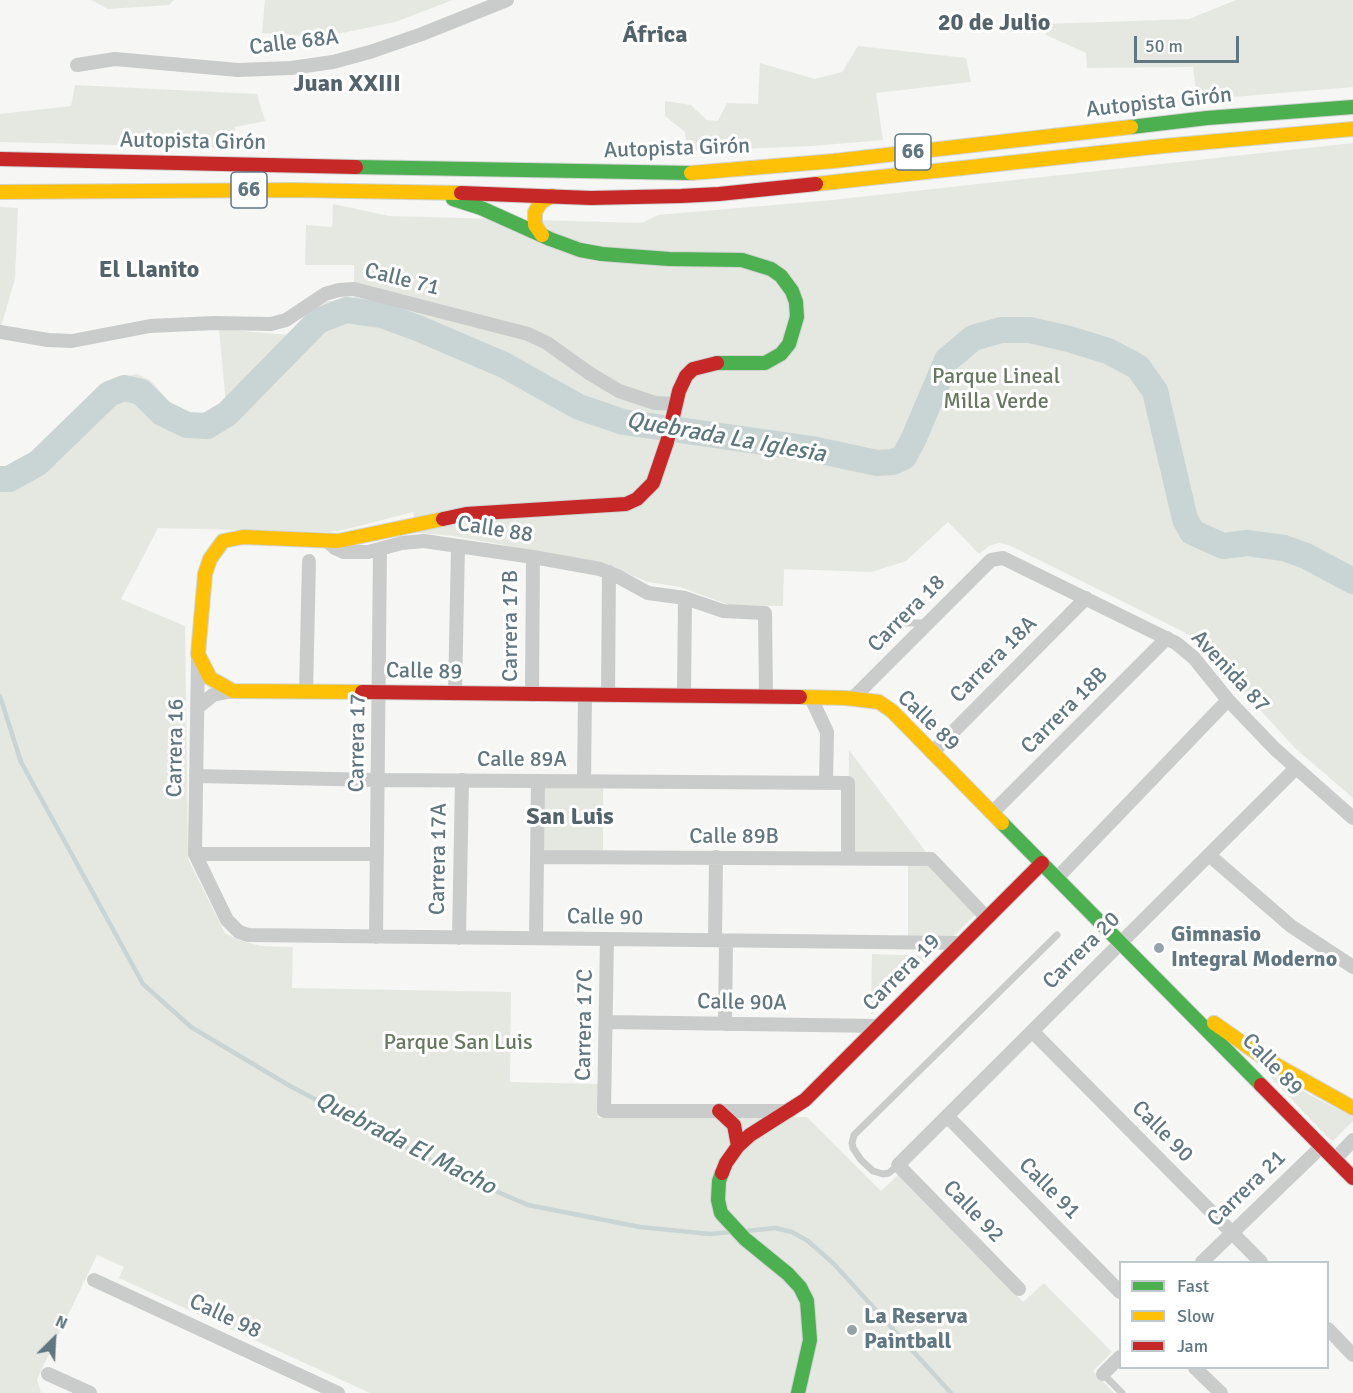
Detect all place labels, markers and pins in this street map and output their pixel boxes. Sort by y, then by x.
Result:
place label: Gimnasio Integral Moderno [1171,922,1337,974]
marker: Gimnasio Integral Moderno [1152,941,1166,955]
place label: La Reserva Paintball [864,1304,968,1356]
marker: La Reserva Paintball [845,1323,859,1337]

